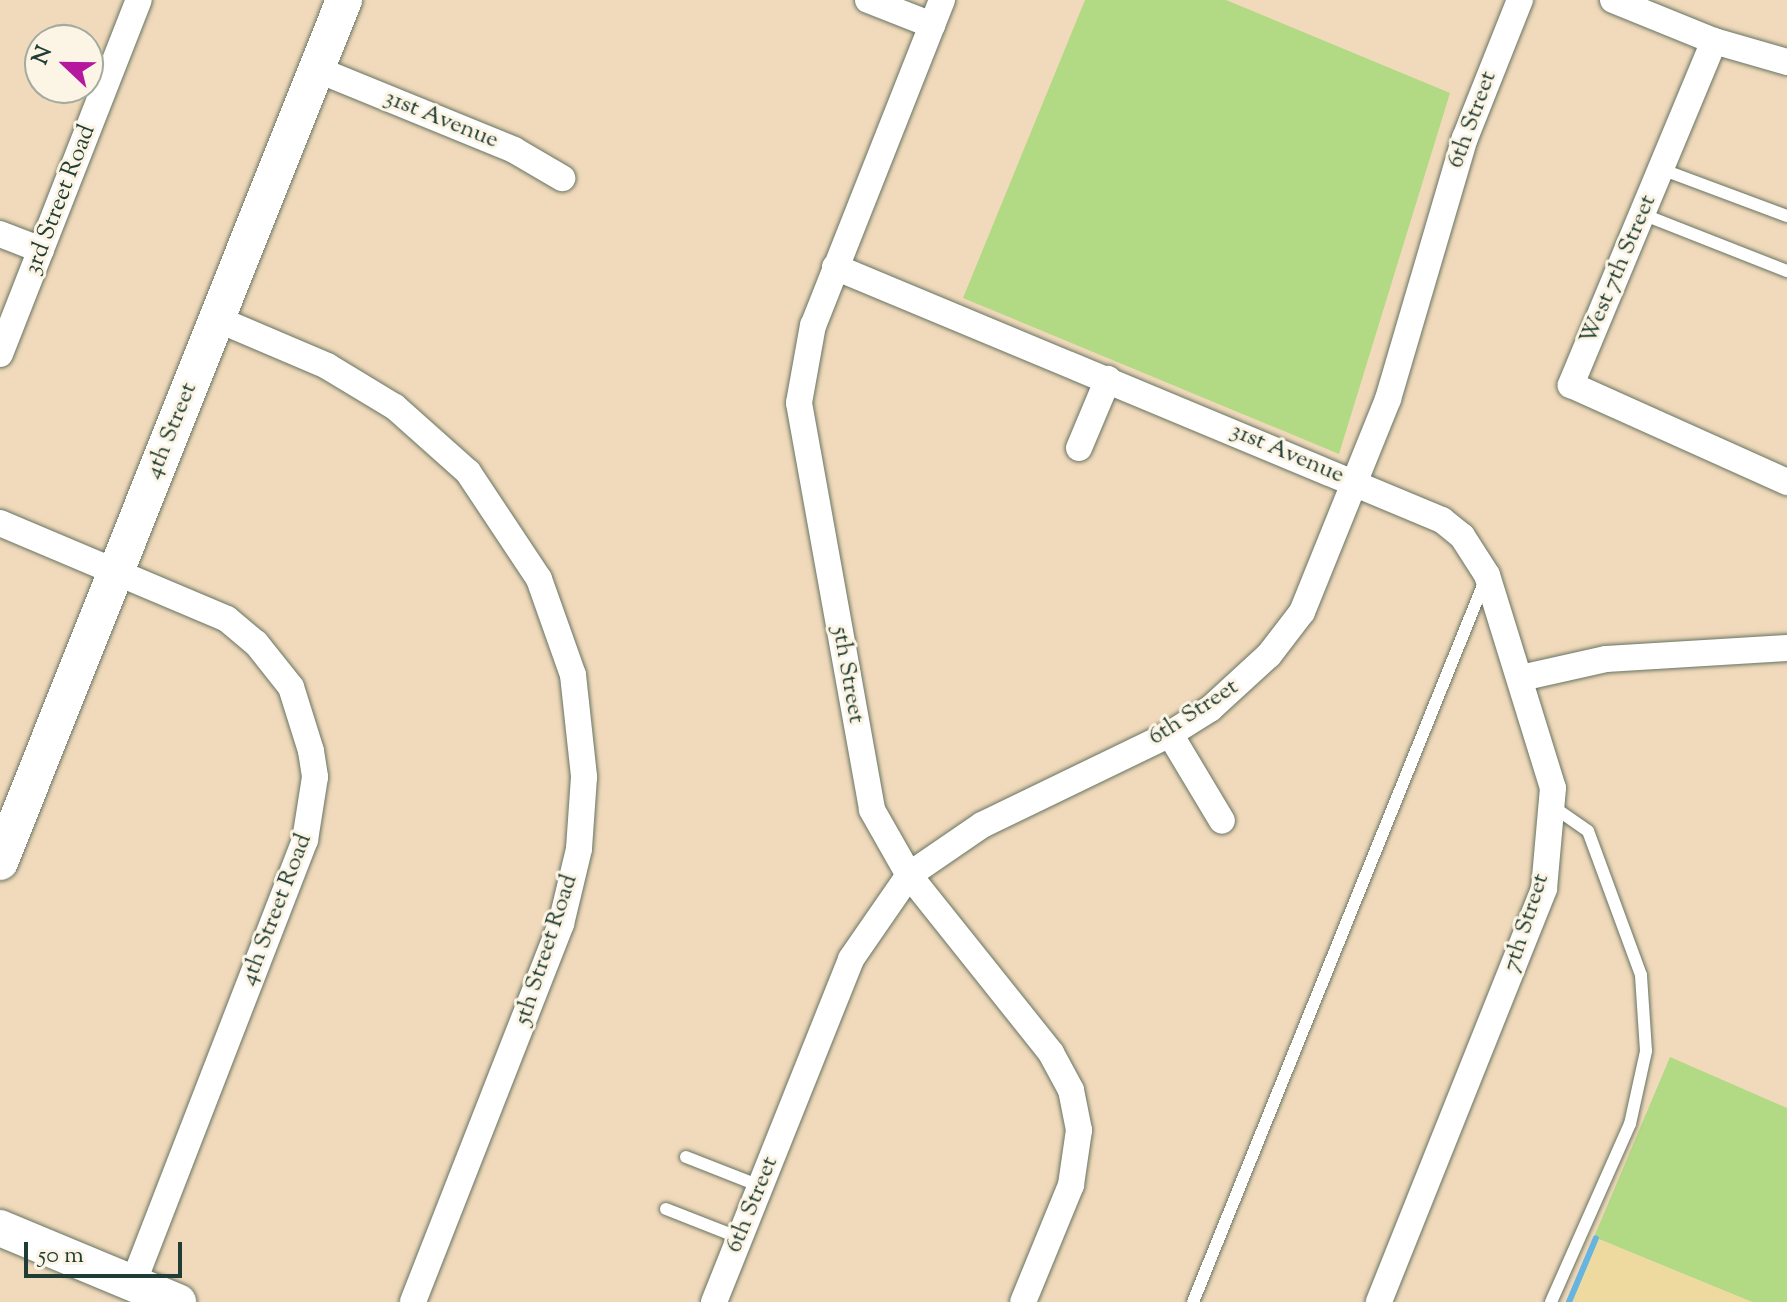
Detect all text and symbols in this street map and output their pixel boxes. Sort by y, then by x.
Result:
north arrow [24,24,104,104]
text: N [25,42,62,70]
street label: 6th Street [1442,68,1504,172]
street label: 31st Avenue [380,84,502,156]
street label: 3rd Street Road [19,121,103,279]
street label: West 7th Street [1575,191,1663,349]
street label: 4th Street [140,379,204,483]
street label: 31st Avenue [1226,417,1348,491]
street label: 5th Street [824,624,870,726]
street label: 6th Street [1144,673,1244,753]
street label: 4th Street Road [235,830,319,990]
street label: 7th Street [1498,870,1556,976]
street label: 5th Street Road [509,871,585,1029]
street label: 6th Street [721,1153,785,1257]
scale bar [28,1226,186,1276]
text: 50 m [38,1239,84,1273]

